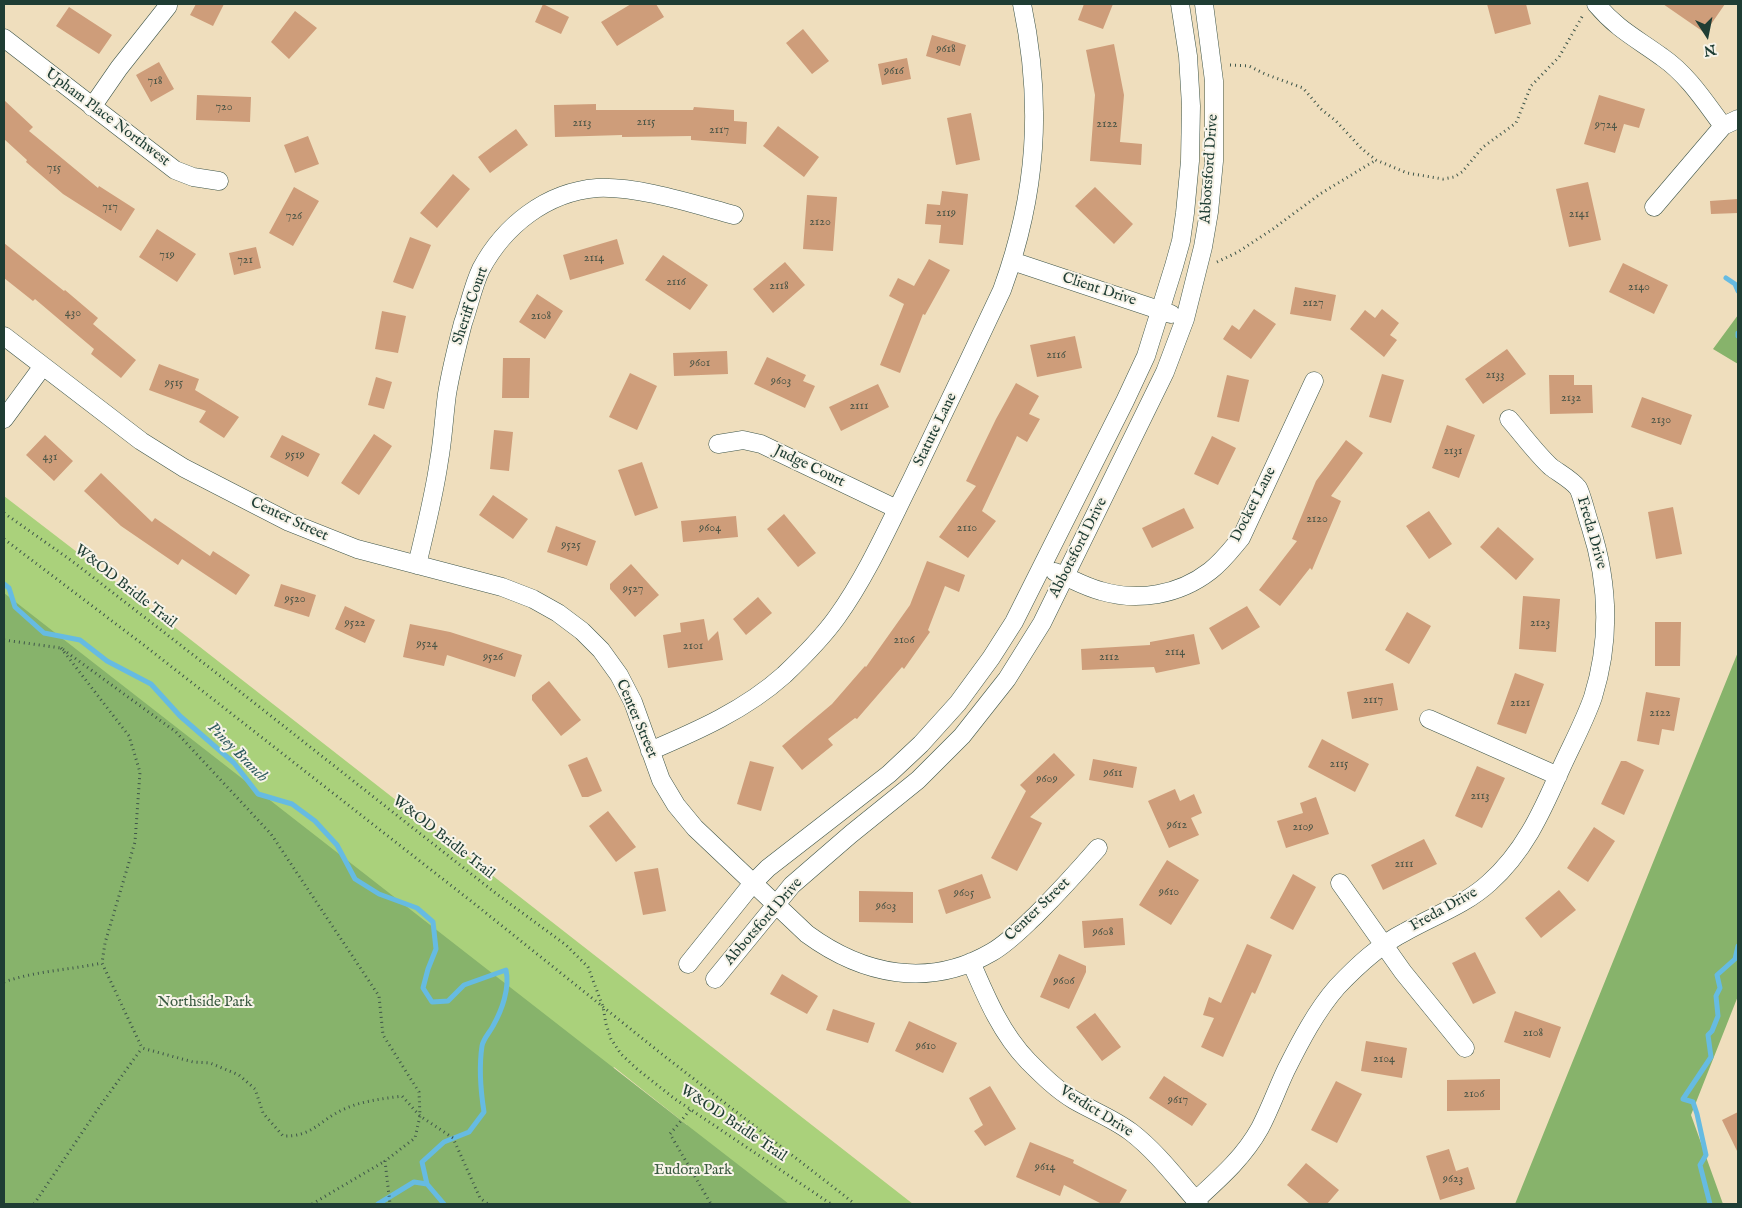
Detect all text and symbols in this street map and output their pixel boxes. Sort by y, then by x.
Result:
north arrow [1682,10,1732,60]
text: N [1702,40,1718,60]
house number: 9618 [936,43,956,57]
street label: Upham Place Northwest [41,65,173,171]
house number: 9616 [884,65,904,79]
house number: 718 [148,75,162,89]
house number: 720 [215,101,233,115]
street label: Abbotsford Drive [1197,114,1223,224]
house number: 2115 [637,116,655,130]
house number: 2113 [572,117,592,131]
house number: 2122 [1096,118,1118,132]
house number: 9724 [1595,119,1617,133]
house number: 2117 [709,124,729,138]
house number: 715 [47,162,61,176]
house number: 717 [102,201,118,215]
house number: 2119 [936,207,956,221]
house number: 2141 [1569,208,1589,222]
house number: 726 [286,210,302,224]
house number: 2120 [809,216,831,230]
house number: 719 [159,249,175,263]
house number: 2114 [584,252,604,266]
house number: 721 [237,254,253,268]
street label: Sheriff Court [449,265,493,347]
street label: Client Drive [1060,270,1138,310]
house number: 2116 [666,276,686,290]
house number: 2118 [769,280,789,294]
house number: 2140 [1628,281,1650,295]
house number: 2127 [1302,297,1324,311]
house number: 430 [65,307,81,321]
house number: 2108 [531,310,551,324]
house number: 2116 [1046,349,1066,363]
house number: 9601 [690,357,710,371]
house number: 2133 [1485,369,1505,383]
house number: 9603 [771,375,791,389]
house number: 9515 [165,377,183,391]
street label: Statute Lane [910,390,962,470]
house number: 2132 [1561,392,1581,406]
house number: 2111 [849,400,869,414]
house number: 2130 [1651,414,1671,428]
street label: Judge Court [770,442,848,492]
house number: 2131 [1443,445,1463,459]
house number: 9519 [285,449,305,463]
house number: 431 [43,451,57,465]
street label: Docket Lane [1227,464,1281,546]
street label: Center Street [247,494,331,546]
street label: Abbotsford Drive [1046,495,1112,601]
street label: Freda Drive [1572,495,1610,571]
house number: 2120 [1306,513,1328,527]
house number: 9604 [699,522,721,536]
house number: 2110 [957,522,977,536]
house number: 9525 [561,539,581,553]
street label: W&OD Bridle Trail [70,542,180,632]
house number: 9527 [623,583,643,597]
house number: 9520 [284,593,306,607]
house number: 9522 [345,617,365,631]
house number: 2123 [1530,617,1550,631]
house number: 2106 [894,634,914,648]
house number: 9524 [416,638,438,652]
house number: 2101 [683,640,703,654]
house number: 2114 [1165,646,1185,660]
house number: 9526 [483,651,503,665]
house number: 2112 [1099,651,1119,665]
street label: Center Street [611,677,661,761]
house number: 2117 [1363,694,1383,708]
house number: 2121 [1510,697,1530,711]
house number: 2122 [1649,707,1671,721]
water label: Piney Branch [203,719,271,787]
house number: 2115 [1330,758,1348,772]
house number: 9611 [1103,767,1123,781]
house number: 9609 [1036,773,1058,787]
house number: 2113 [1470,790,1490,804]
street label: W&OD Bridle Trail [388,793,498,883]
house number: 9612 [1167,819,1187,833]
house number: 2109 [1292,821,1314,835]
house number: 2111 [1394,858,1414,872]
street label: Center Street [1002,874,1074,946]
street label: Abbotsford Drive [721,875,807,969]
street label: Freda Drive [1407,884,1481,936]
house number: 9610 [1159,886,1179,900]
house number: 9605 [954,887,974,901]
house number: 9603 [876,900,896,914]
house number: 9608 [1093,926,1113,940]
house number: 9606 [1053,975,1075,989]
park label: Northside Park [157,994,253,1012]
house number: 2108 [1523,1027,1543,1041]
house number: 9610 [916,1040,936,1054]
house number: 2104 [1373,1053,1395,1067]
street label: W&OD Bridle Trail [676,1082,790,1166]
street label: Verdict Drive [1056,1082,1136,1142]
house number: 2106 [1464,1088,1485,1102]
house number: 9617 [1168,1094,1188,1108]
house number: 9614 [1035,1161,1055,1175]
park label: Eudora Park [654,1162,732,1180]
house number: 9623 [1443,1173,1463,1187]

